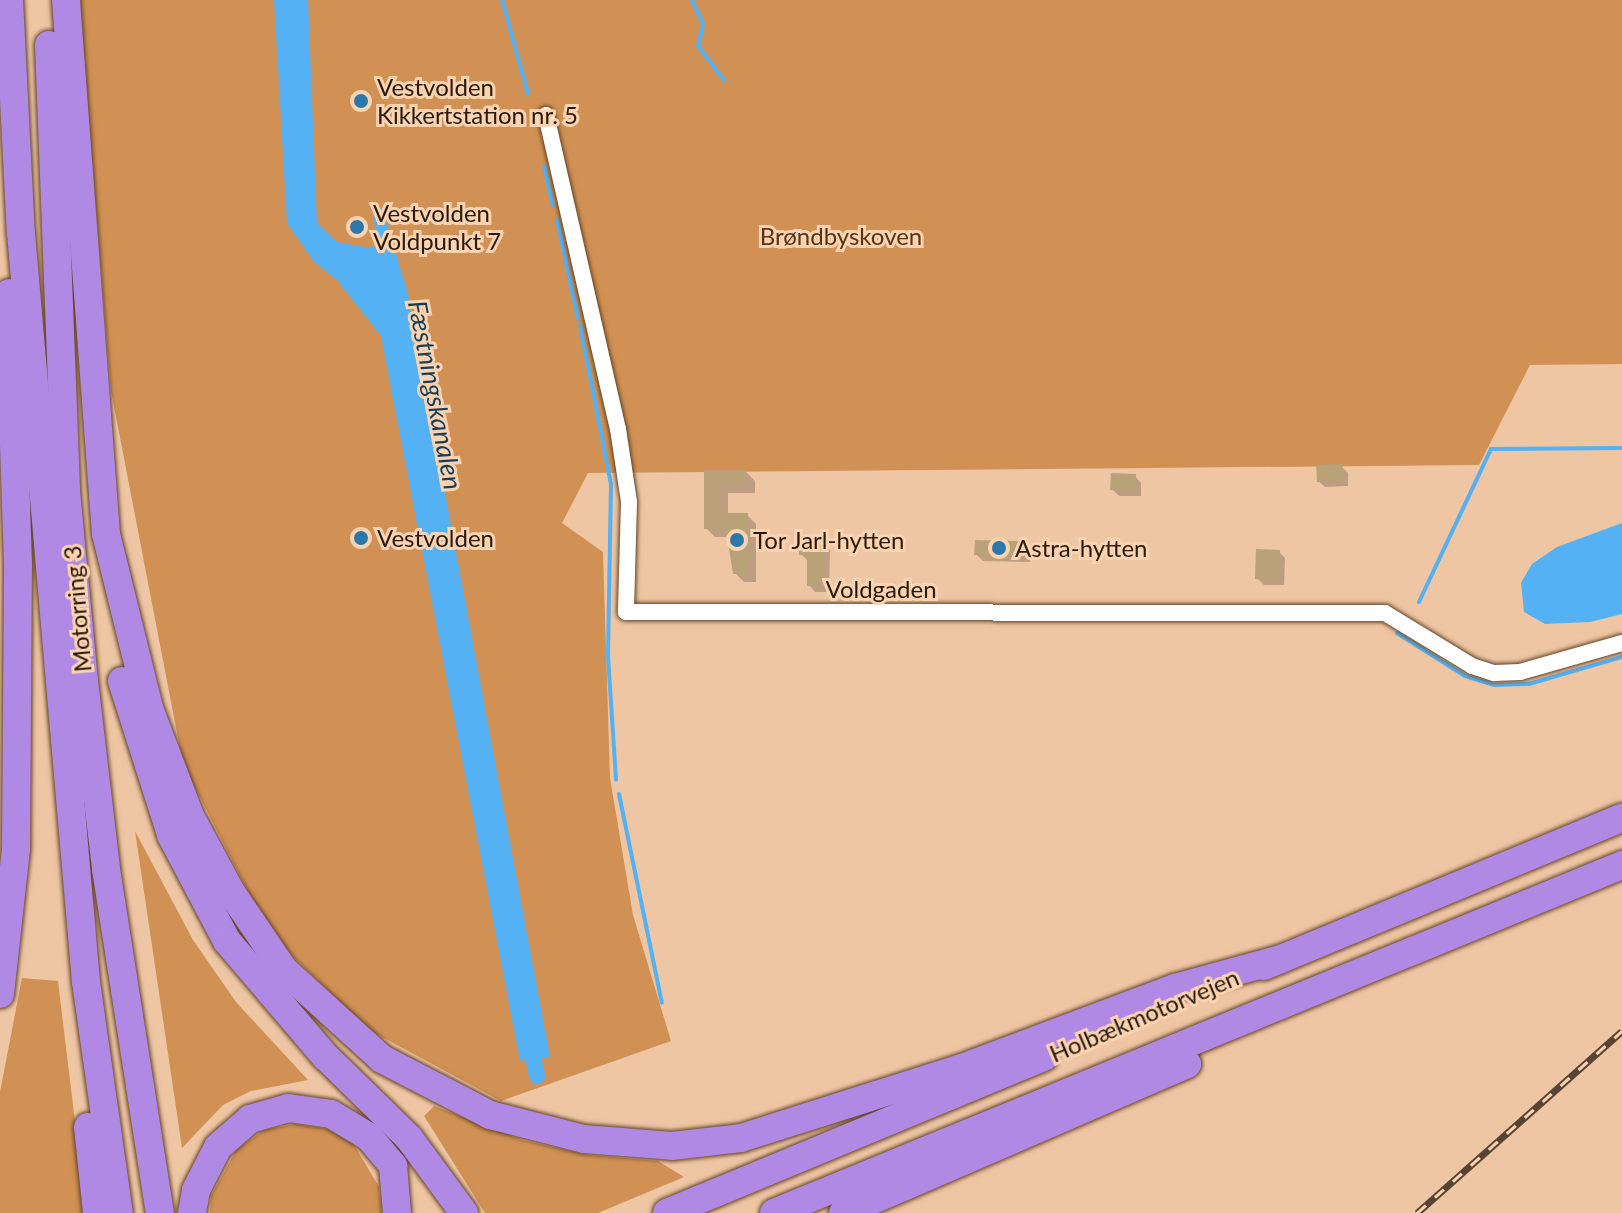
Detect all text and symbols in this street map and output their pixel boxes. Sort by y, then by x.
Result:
place label: Vestvolden Kikkertstation nr. 5 [377,73,578,129]
marker: Vestvolden Kikkertstation nr. 5 [352,92,370,110]
place label: Vestvolden Voldpunkt 7 [373,199,501,255]
marker: Vestvolden Voldpunkt 7 [348,218,366,236]
park label: Brøndbyskoven [760,222,922,250]
water label: Fæstningskanalen [401,298,469,492]
place label: Vestvolden [377,524,494,552]
place label: Tor Jarl-hytten [753,526,905,554]
marker: Vestvolden [352,529,370,547]
marker: Tor Jarl-hytten [728,531,746,549]
place label: Astra-hytten [1015,534,1147,562]
marker: Astra-hytten [990,539,1008,557]
street label: Motorring 3 [57,545,97,673]
street label: Voldgaden [825,575,937,603]
street label: Holbækmotorvejen [1045,962,1243,1068]

